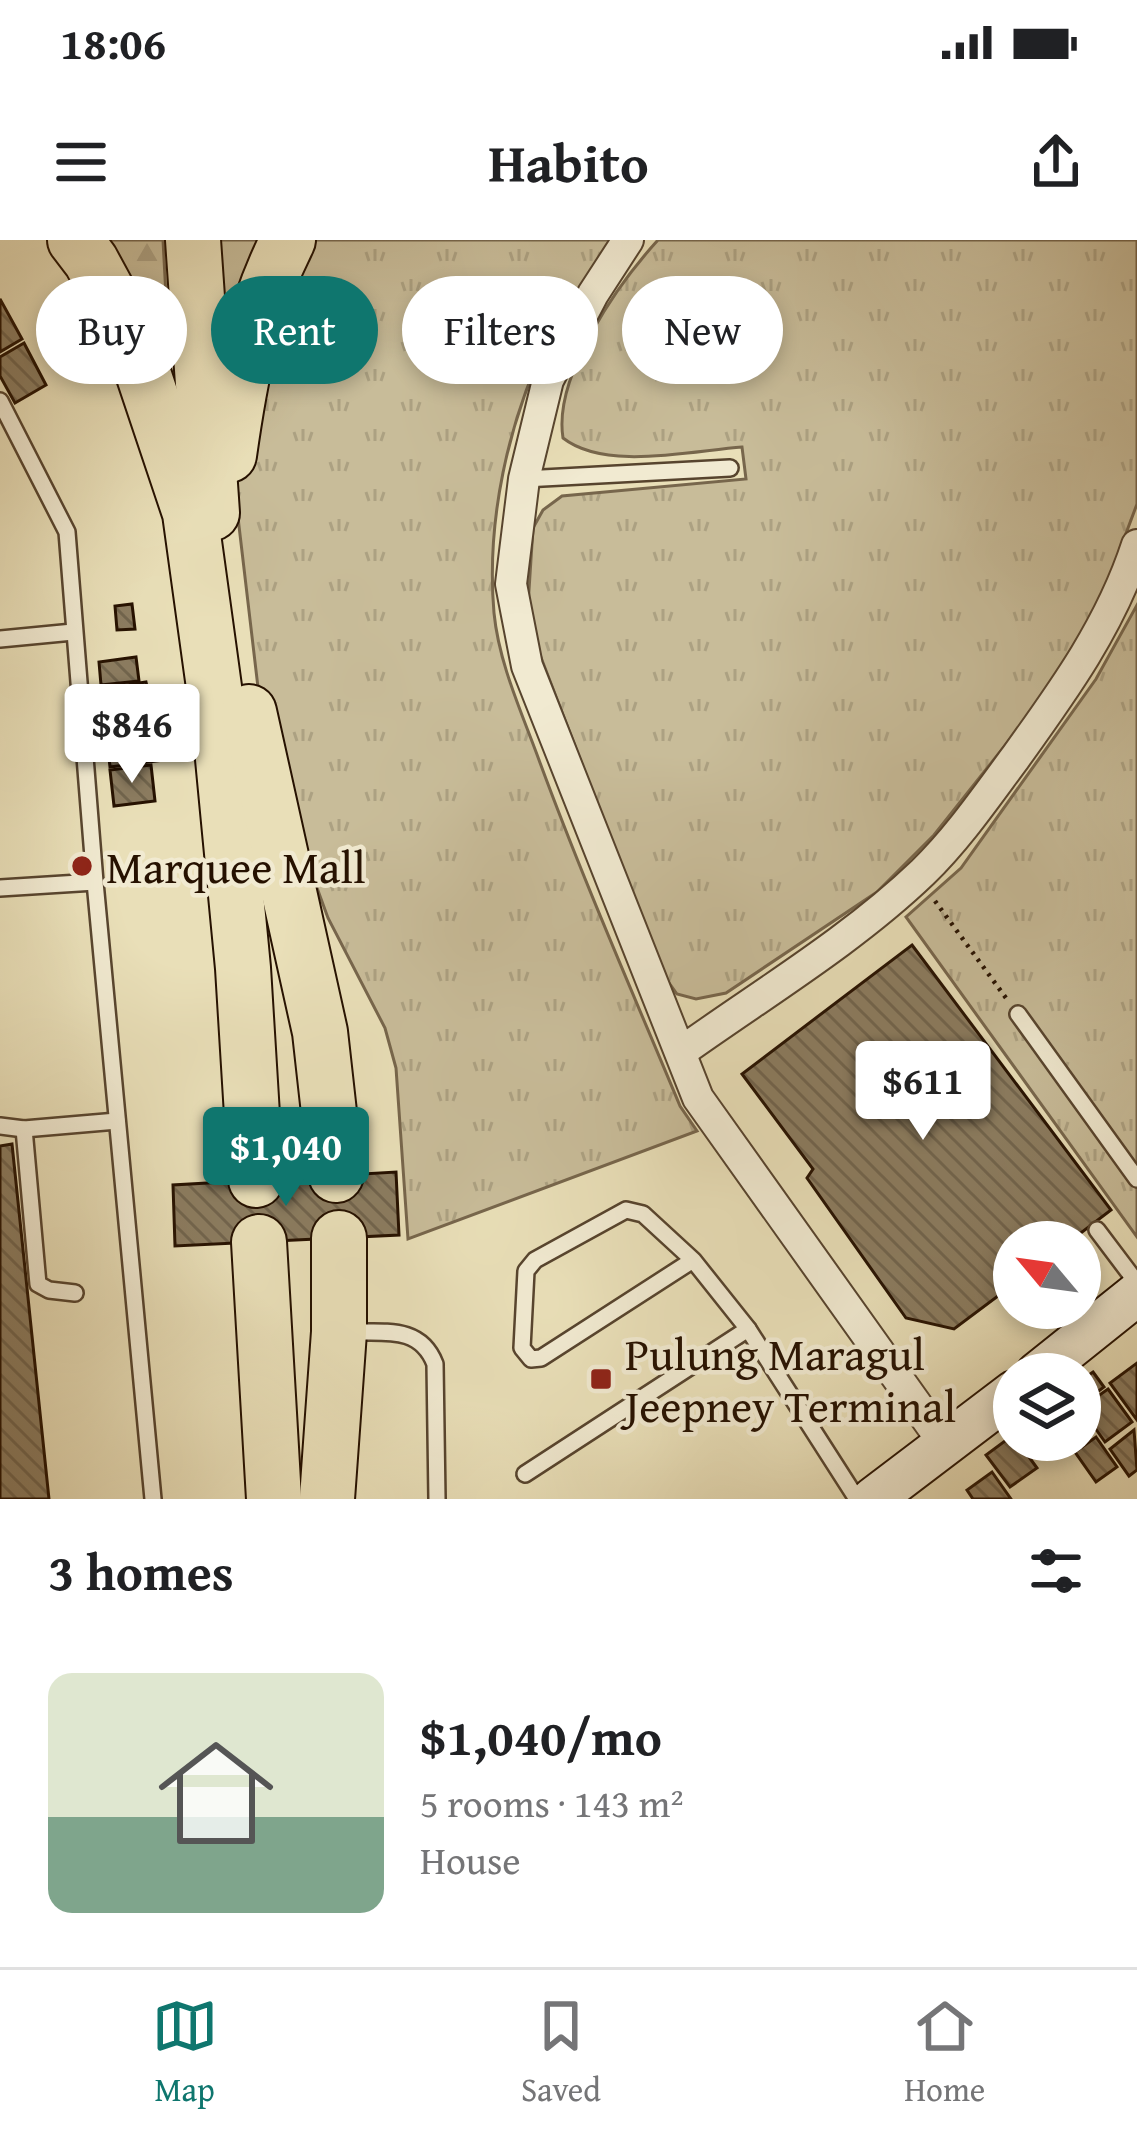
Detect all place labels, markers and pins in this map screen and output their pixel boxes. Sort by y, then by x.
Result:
pin: $846 [61,684,203,786]
place label: Marquee Mall [106,834,366,899]
marker: Marquee Mall [69,853,95,879]
pin: $611 [852,1041,994,1143]
pin: $1,040 [188,1107,384,1209]
place label: Pulung Maragul Jeepney Terminal [620,1321,956,1438]
marker: Pulung Maragul Jeepney Terminal [588,1366,614,1392]

